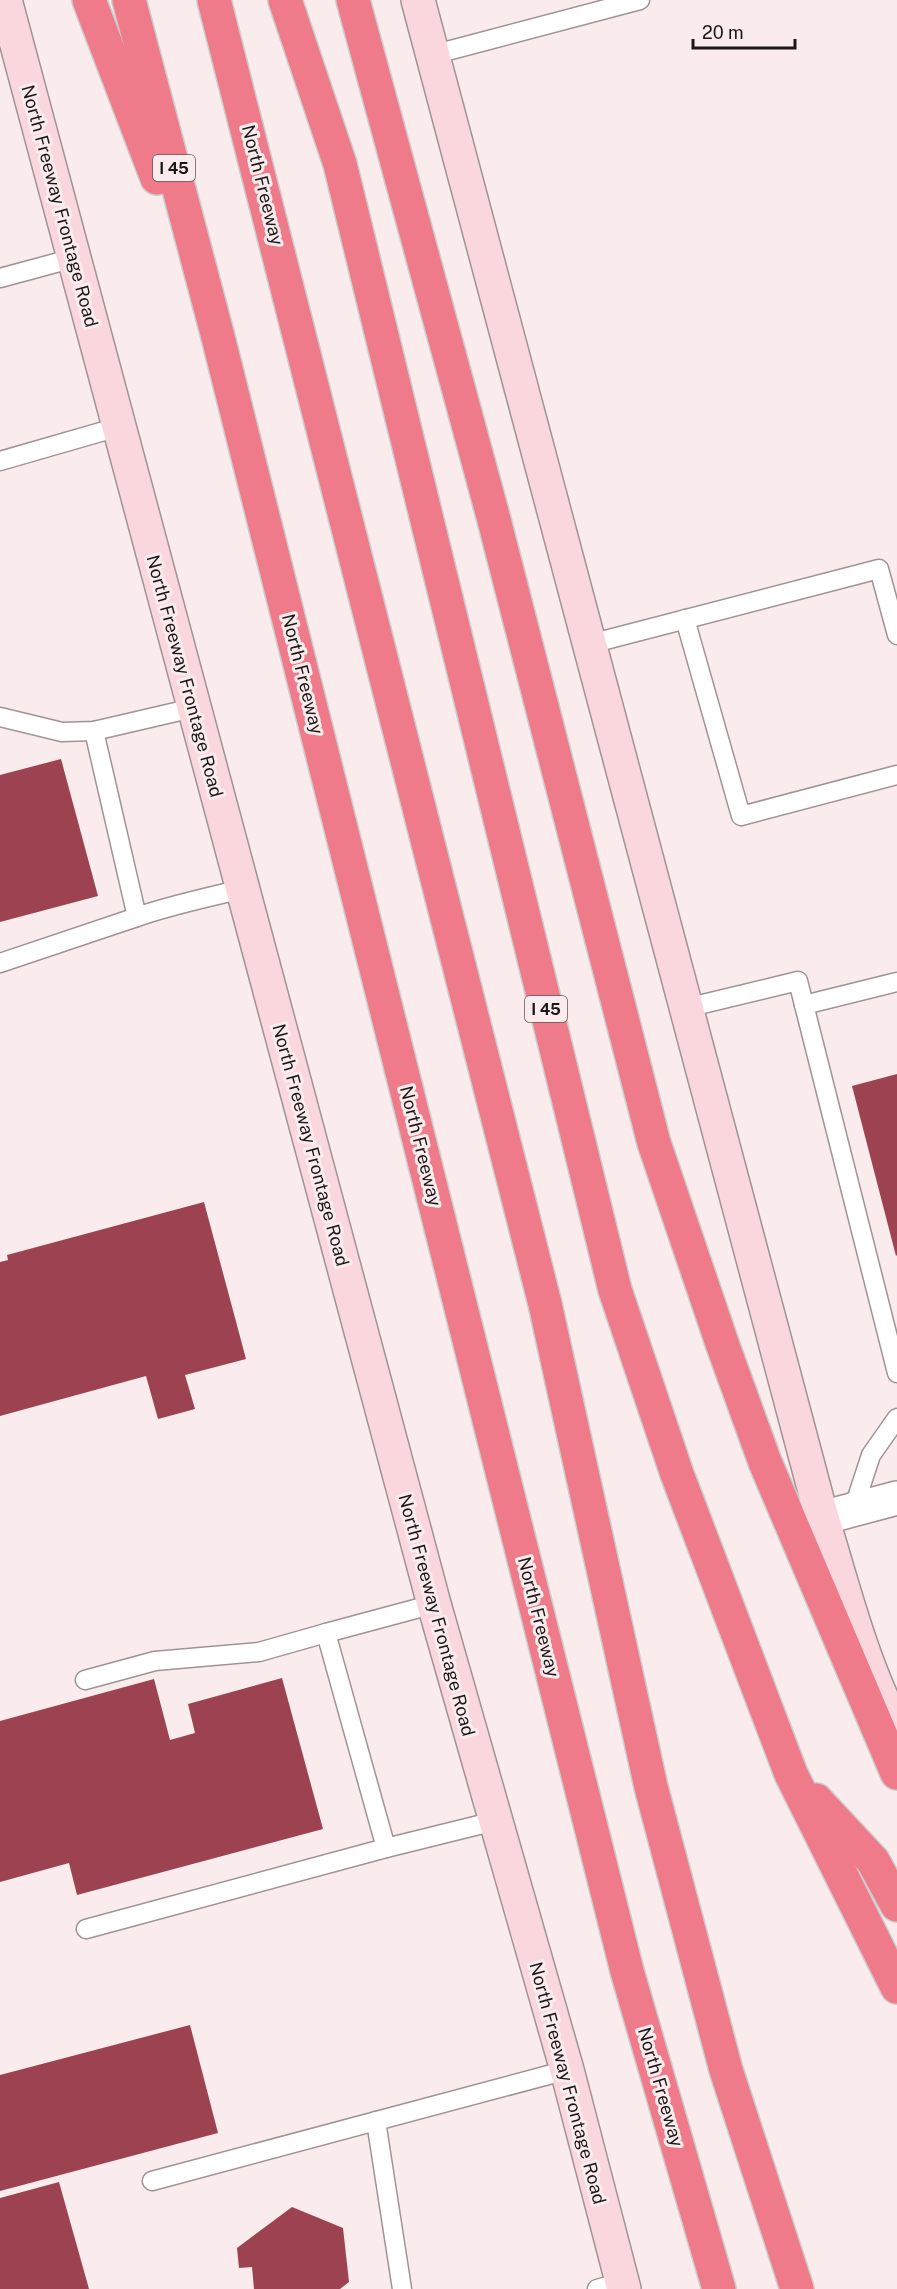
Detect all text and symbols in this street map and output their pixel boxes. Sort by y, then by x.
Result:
scale bar [693,12,795,50]
text: 20 m [702,22,744,43]
street label: North Freeway Frontage Road [17,83,103,329]
street label: North Freeway [238,123,288,248]
road number: I 45 [153,155,195,181]
street label: North Freeway Frontage Road [142,553,228,799]
street label: North Freeway [278,612,328,737]
road number: I 45 [525,996,567,1022]
street label: North Freeway Frontage Road [268,1022,354,1268]
street label: North Freeway [396,1084,446,1209]
street label: North Freeway Frontage Road [394,1492,480,1738]
street label: North Freeway [514,1555,564,1680]
street label: North Freeway Frontage Road [525,1960,611,2206]
street label: North Freeway [634,2025,688,2149]

